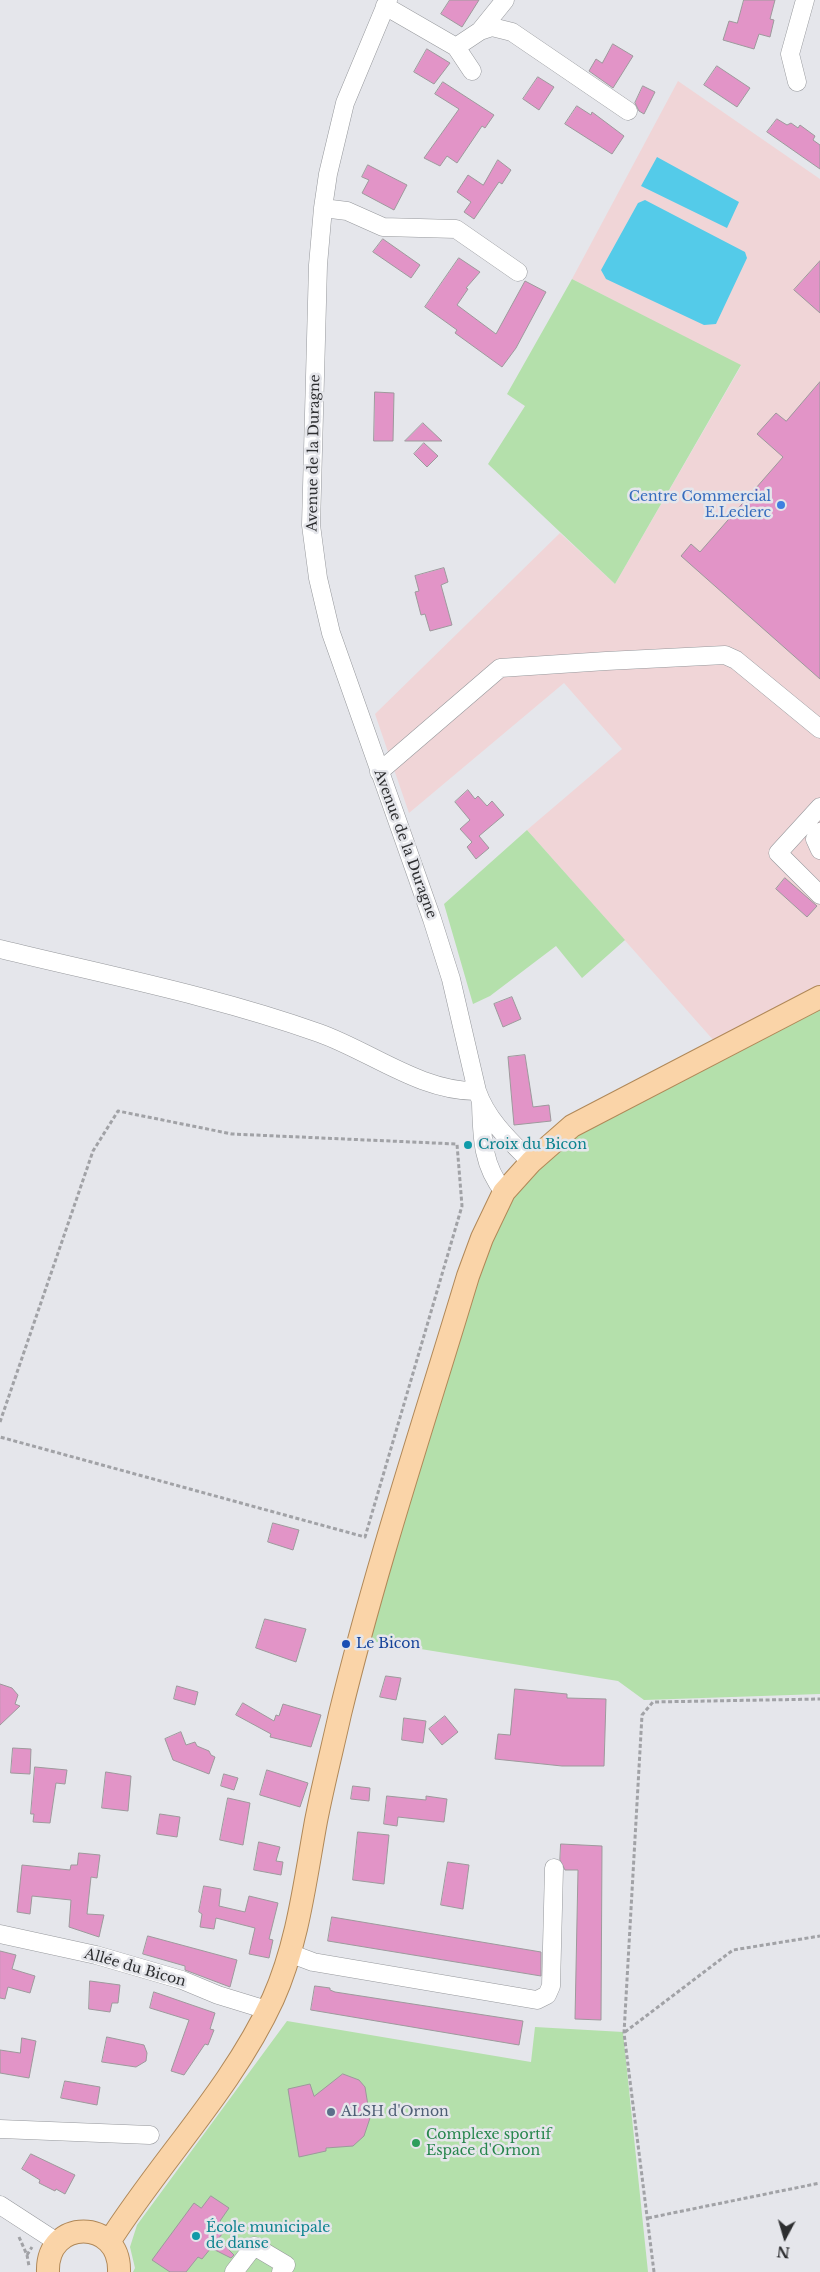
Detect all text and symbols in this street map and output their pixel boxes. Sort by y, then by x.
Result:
street label: Avenue de la Duragne [304,374,324,532]
place label: Centre Commercial E.Leclerc [629,489,771,522]
marker: Centre Commercial E.Leclerc [775,499,787,511]
street label: Avenue de la Duragne [370,767,440,921]
place label: Croix du Bicon [478,1137,587,1153]
marker: Croix du Bicon [462,1139,474,1151]
place label: Le Bicon [356,1636,420,1652]
marker: Le Bicon [340,1638,352,1650]
street label: Allée du Bicon [82,1946,188,1990]
place label: ALSH d'Ornon [341,2104,449,2120]
marker: ALSH d'Ornon [325,2106,337,2118]
place label: Complexe sportif Espace d'Ornon [426,2127,551,2160]
marker: Complexe sportif Espace d'Ornon [410,2137,422,2149]
north arrow [760,2212,810,2262]
place label: École municipale de danse [206,2220,330,2252]
marker: École municipale de danse [190,2230,202,2242]
text: N [776,2242,791,2262]

